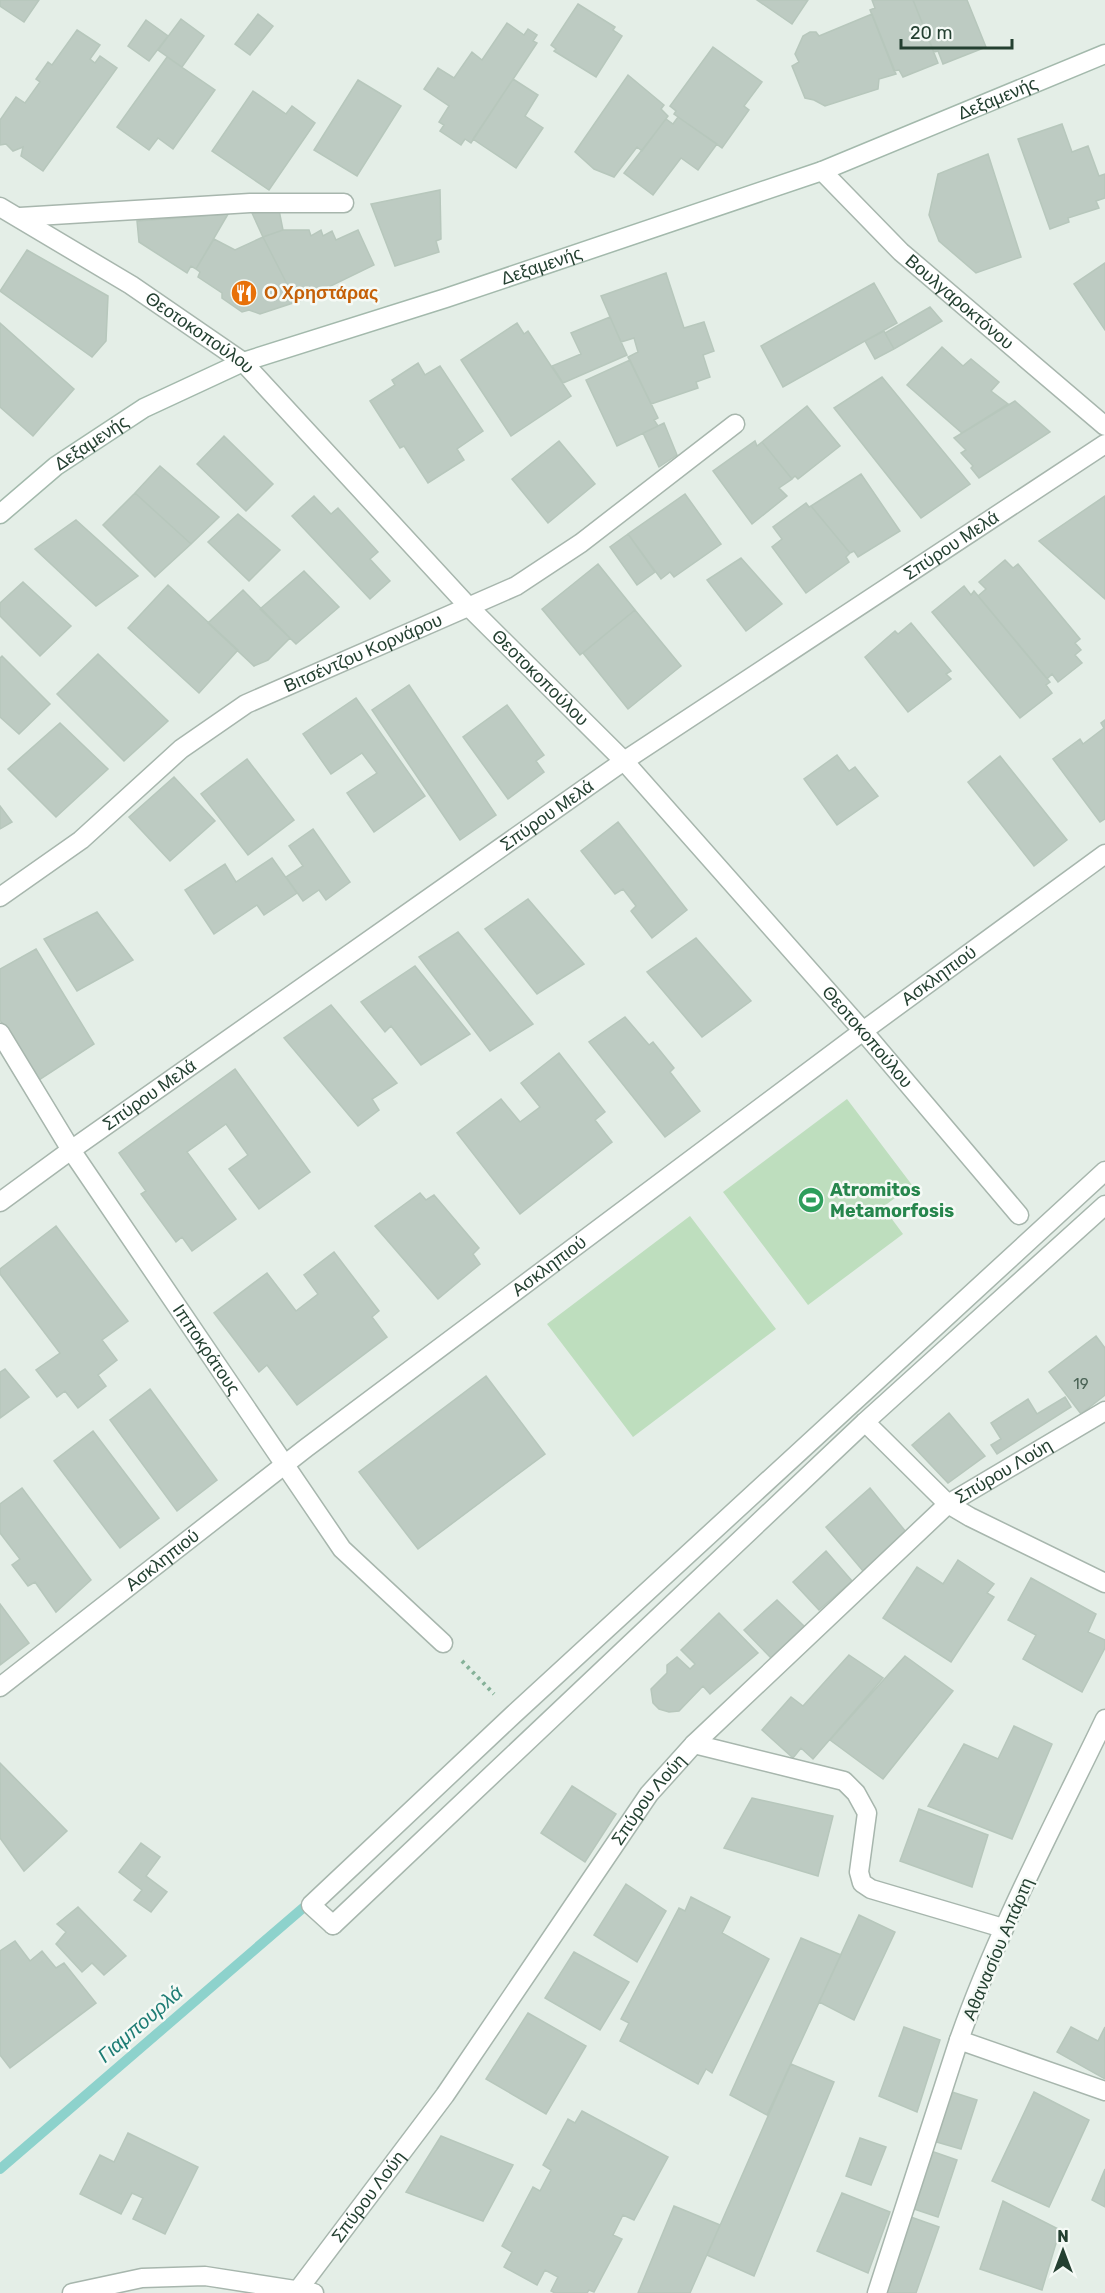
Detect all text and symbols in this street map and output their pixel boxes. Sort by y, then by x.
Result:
scale bar [901,12,1012,50]
text: 20 m [910,22,952,44]
street label: Δεξαμενής [954,72,1041,125]
street label: Δεξαμενής [498,242,585,290]
street label: Βουλγαροκτόνου [901,250,1018,354]
restaurant icon: Ο Χρηστάρας [229,278,259,308]
place label: Ο Χρηστάρας [264,282,378,304]
street label: Θεοτοκοπούλου [141,287,259,378]
street label: Δεξαμενής [50,410,133,475]
street label: Σπύρου Μελά [900,506,1003,585]
street label: Βιτσέντζου Κορνάρου [280,609,446,697]
street label: Θεοτοκοπούλου [487,625,593,731]
street label: Σπύρου Μελά [496,775,598,856]
street label: Ασκληπιού [897,941,981,1010]
street label: Θεοτοκοπούλου [817,981,917,1092]
street label: Σπύρου Μελά [99,1054,201,1135]
place label: Atromitos Metamorfosis [830,1179,954,1222]
sports icon: Atromitos Metamorfosis [796,1185,826,1215]
street label: Ασκληπιού [508,1231,591,1301]
street label: Ιπποκράτους [168,1300,245,1399]
house number: 19 [1073,1375,1089,1393]
street label: Σπύρου Λούη [951,1434,1056,1508]
street label: Ασκληπιού [121,1525,204,1596]
street label: Σπύρου Λούη [607,1750,690,1849]
street label: Αθανασίου Απάρτη [958,1874,1038,2024]
water label: Γιαμπουρλά [93,1980,188,2067]
street label: Σπύρου Λούη [327,2146,410,2247]
north arrow [1033,2221,1093,2281]
text: N [1057,2227,1069,2246]

